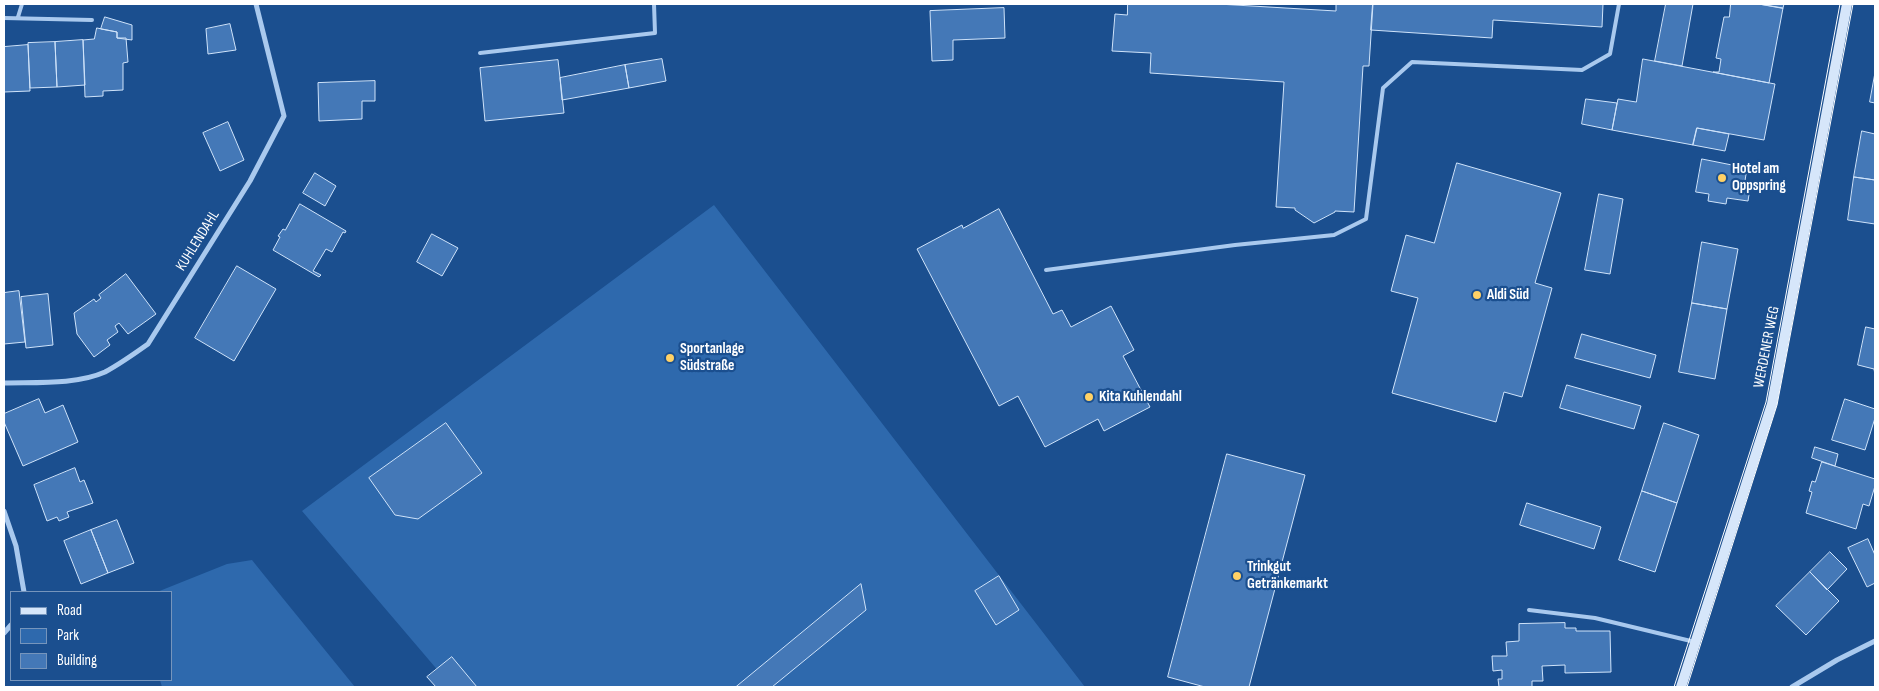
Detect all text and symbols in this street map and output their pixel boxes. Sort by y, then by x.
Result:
place label: Hotel am Oppspring [1732,160,1786,195]
marker: Hotel am Oppspring [1716,172,1728,184]
street label: KUHLENDAHL [172,207,224,275]
place label: Aldi Süd [1487,286,1529,304]
marker: Aldi Süd [1471,289,1483,301]
street label: WERDENER WEG [1750,305,1784,389]
place label: Sportanlage Südstraße [680,340,744,375]
marker: Sportanlage Südstraße [664,352,676,364]
place label: Kita Kuhlendahl [1099,388,1182,406]
marker: Kita Kuhlendahl [1083,391,1095,403]
place label: Trinkgut Getränkemarkt [1247,558,1328,593]
marker: Trinkgut Getränkemarkt [1231,570,1243,582]
legend [10,591,172,681]
text: Road [57,601,82,620]
text: Park [57,626,79,645]
text: Building [57,651,97,670]

